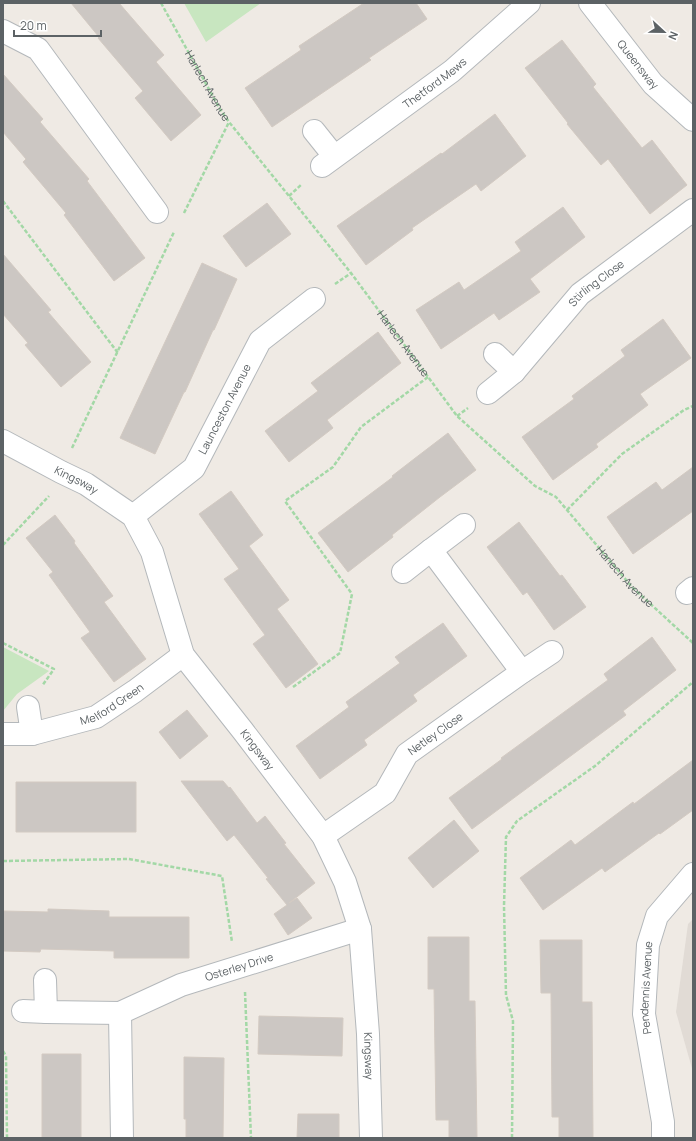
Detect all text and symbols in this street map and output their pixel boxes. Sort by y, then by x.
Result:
scale bar [14,12,101,38]
north arrow [644,12,684,52]
text: 20 m [20,17,47,34]
text: N [665,29,682,42]
street label: Queensway [614,36,662,93]
street label: Harlech Avenue [182,48,234,124]
street label: Thetford Mews [400,54,470,112]
street label: Stirling Close [565,256,627,309]
street label: Harlech Avenue [374,307,434,380]
street label: Launceston Avenue [194,360,254,457]
street label: Kingsway [52,462,102,497]
street label: Harlech Avenue [593,542,658,611]
street label: Melford Green [78,679,146,728]
street label: Netley Close [404,708,466,758]
street label: Kingsway [237,726,278,773]
street label: Pendennis Avenue [636,938,656,1036]
street label: Osterley Drive [203,948,276,984]
street label: Kingsway [361,1032,377,1080]

